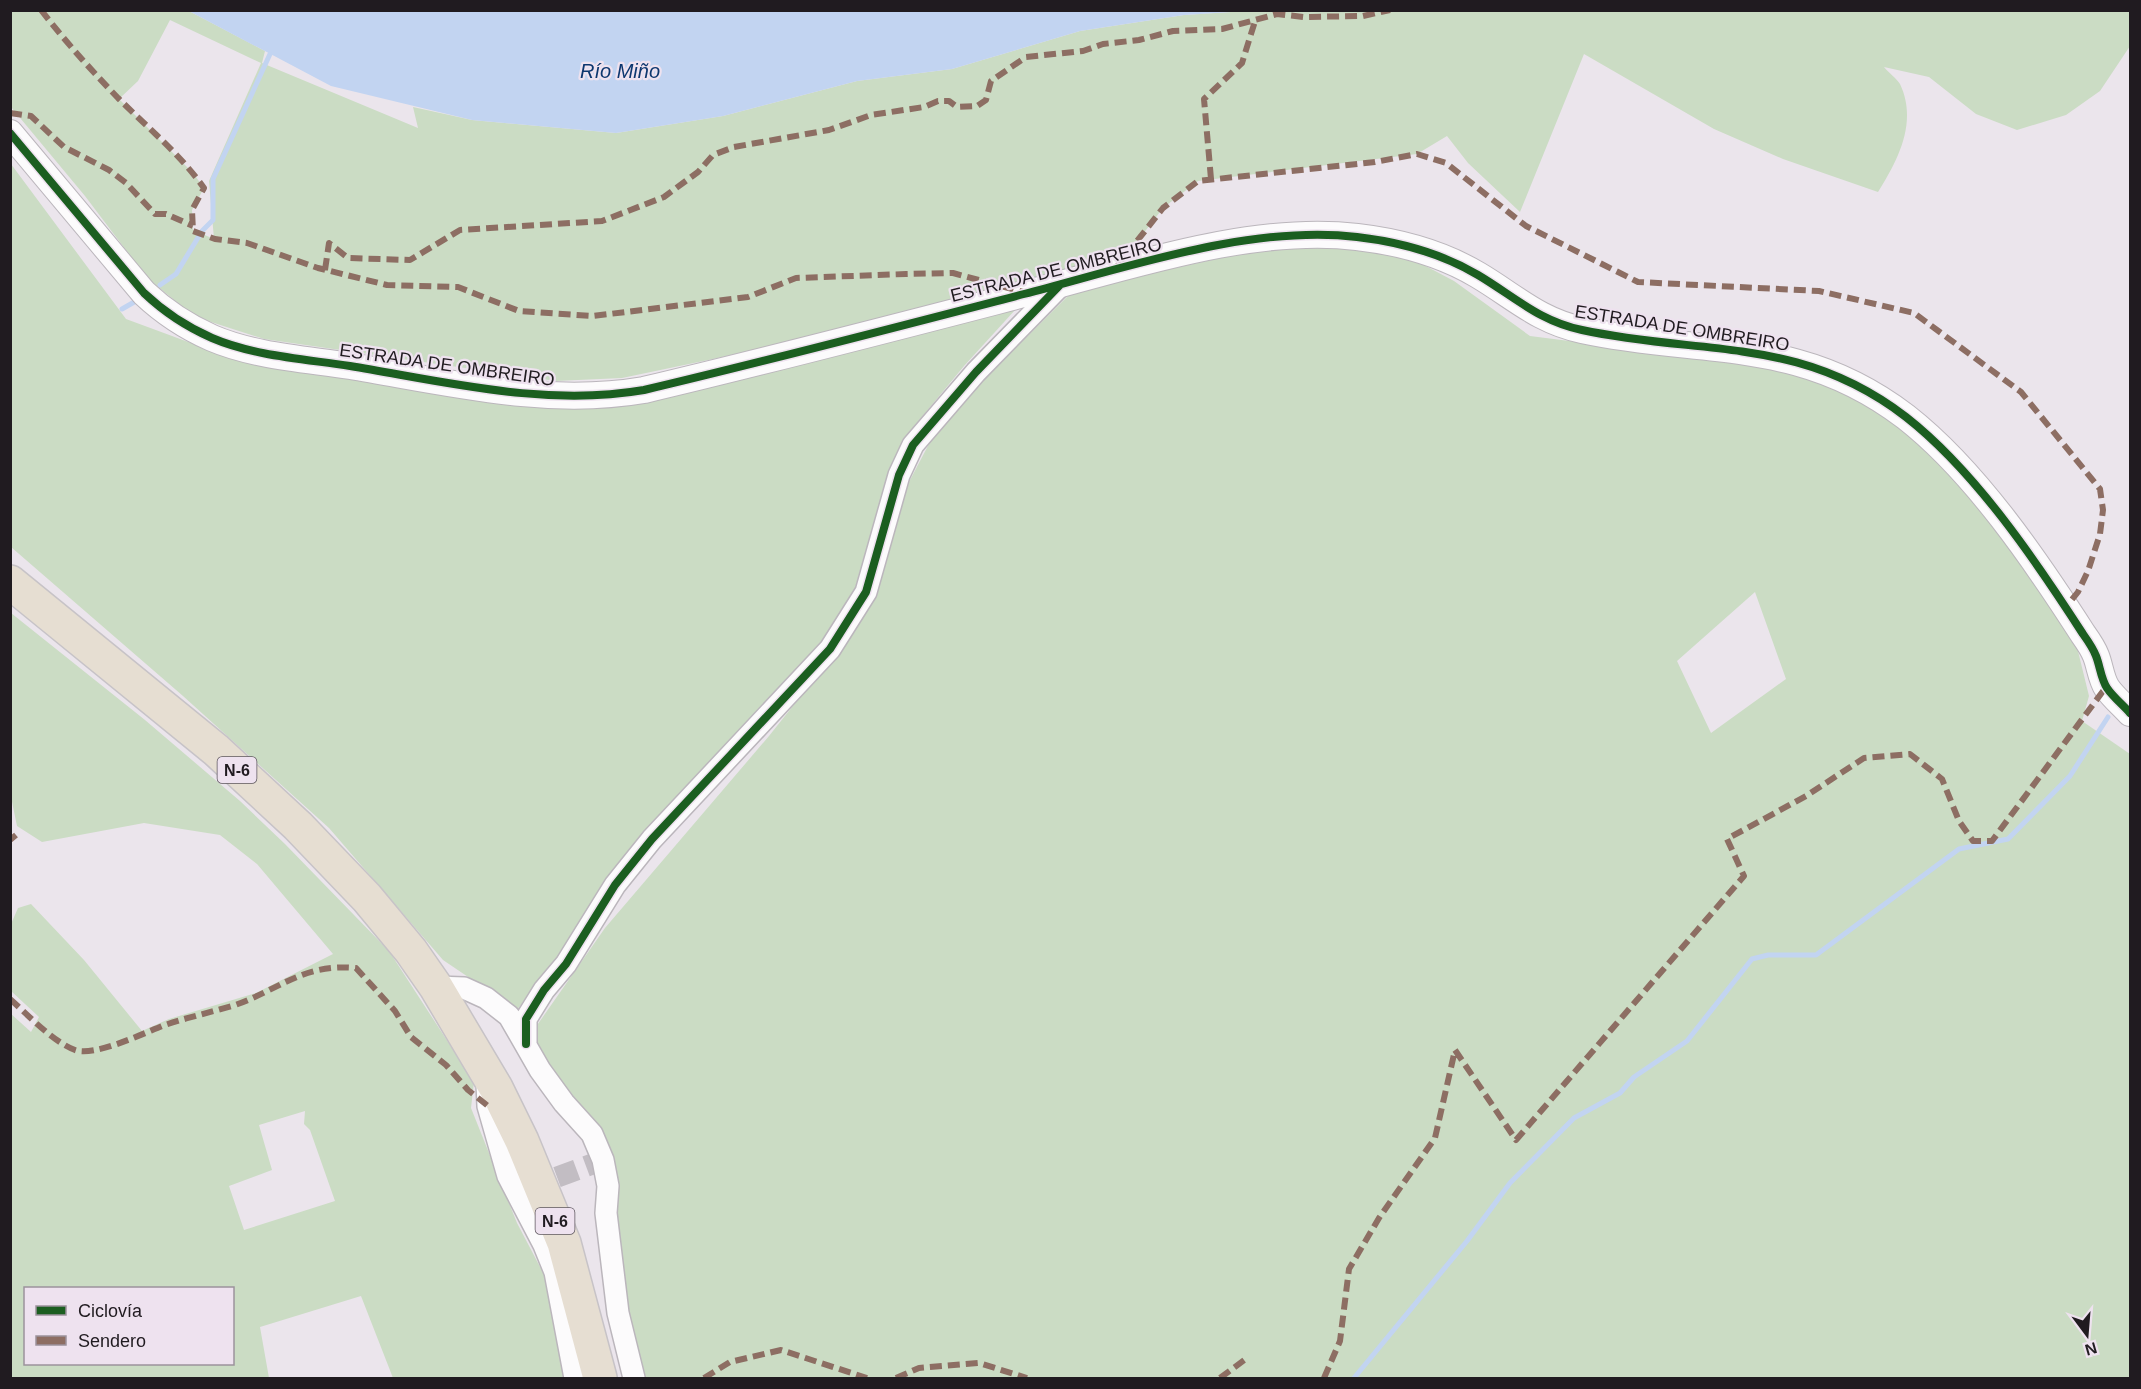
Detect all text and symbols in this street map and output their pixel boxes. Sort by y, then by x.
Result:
water label: Río Miño [580,60,660,82]
street label: ESTRADA DE OMBREIRO [948,234,1164,306]
street label: ESTRADA DE OMBREIRO [1573,301,1791,355]
street label: ESTRADA DE OMBREIRO [338,340,556,390]
road number: N-6 [218,757,256,783]
road number: N-6 [536,1208,574,1234]
legend [24,1287,234,1365]
text: Ciclovía [78,1301,143,1321]
north arrow [2057,1305,2117,1365]
text: Sendero [78,1331,146,1351]
text: N [2083,1339,2099,1359]

